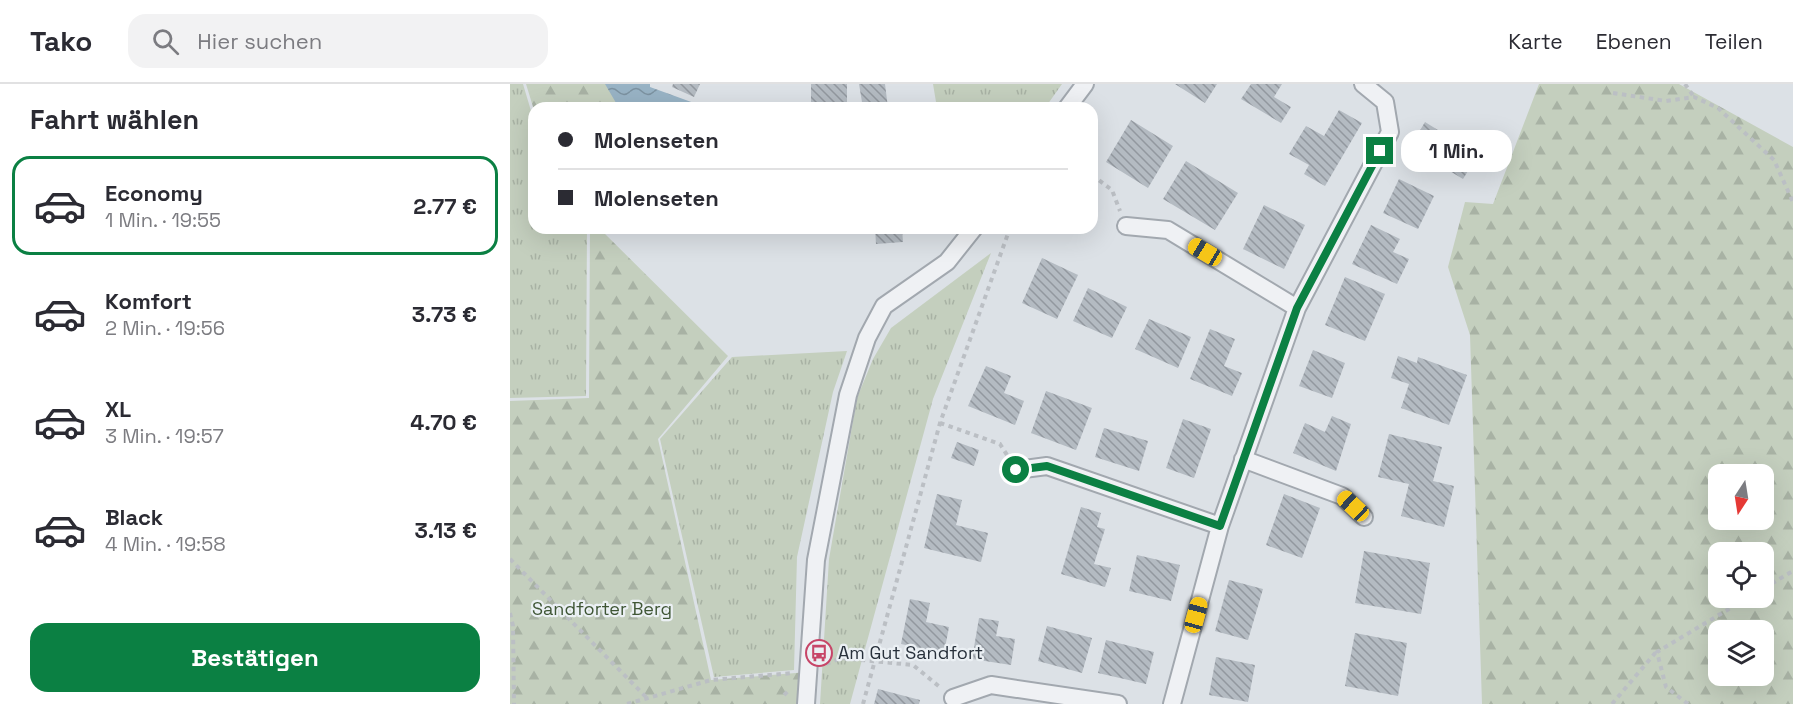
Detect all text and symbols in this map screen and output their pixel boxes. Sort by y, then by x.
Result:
search box [128,14,548,68]
text: Tako [30,23,92,59]
icon: search [149,25,182,58]
text: Hier suchen [197,27,322,55]
text: Karte [1508,28,1563,55]
text: Ebenen [1596,28,1672,55]
text: Teilen [1705,28,1763,55]
text: Fahrt wählen [30,102,199,137]
text: Molenseten [594,126,719,154]
callout: 1 Min. [1401,130,1512,172]
route end [1366,137,1393,164]
text: 1 Min. [1429,138,1484,164]
icon: car [33,179,87,233]
text: Economy [105,179,203,207]
text: Molenseten [594,184,719,212]
text: 2.77 € [413,192,477,220]
text: 1 Min. · 19:55 [105,207,221,233]
car [1185,235,1225,269]
icon: car [33,287,87,341]
text: Komfort [105,287,192,315]
text: 3.73 € [412,300,477,328]
text: 2 Min. · 19:56 [105,315,225,341]
icon: car [33,395,87,449]
text: XL [105,395,131,423]
text: 4.70 € [410,408,477,436]
text: 3 Min. · 19:57 [105,423,224,449]
route start [1002,456,1029,483]
north arrow [1708,464,1774,530]
map controls [1708,464,1774,686]
car [1334,487,1372,525]
icon: car [33,503,87,557]
text: Black [105,503,163,531]
text: 3.13 € [414,516,477,544]
text: 4 Min. · 19:58 [105,531,226,557]
button: locate [1708,542,1774,608]
car [1183,595,1209,635]
park label: Sandforter Berg [532,597,672,620]
button: layers [1708,620,1774,686]
button: Bestätigen [30,623,480,692]
bus stop icon: Am Gut Sandfort [804,638,834,668]
place label: Am Gut Sandfort [838,641,983,664]

